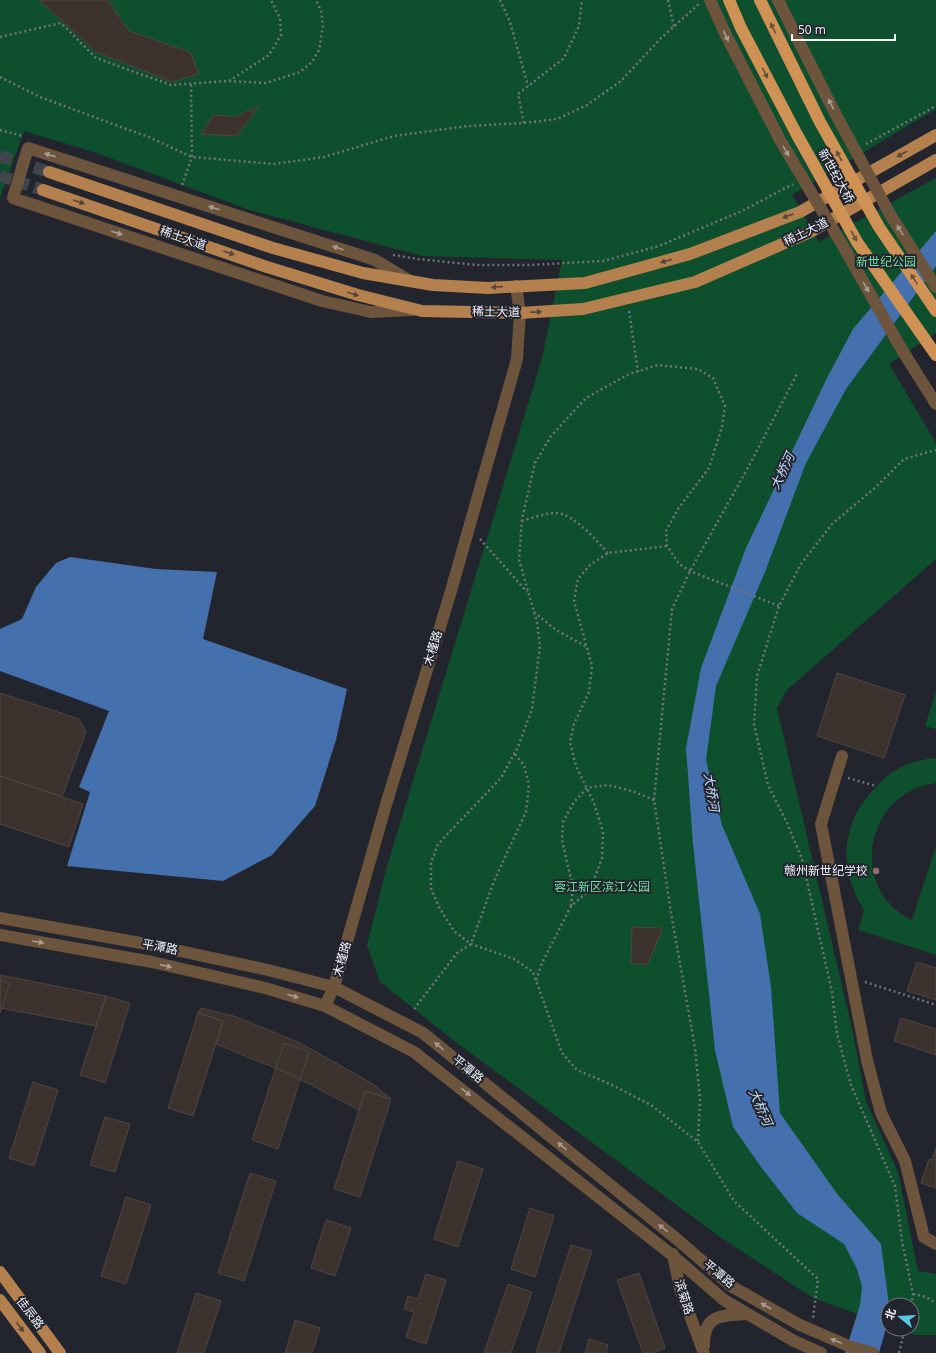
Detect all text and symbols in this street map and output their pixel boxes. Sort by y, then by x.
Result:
scale bar [792,16,895,42]
text: 50 m [798,21,826,38]
one-way arrow [770,22,776,33]
one-way arrow [723,30,729,41]
one-way arrow [761,67,768,78]
one-way arrow [828,98,834,110]
one-way arrow [783,145,790,157]
street label: 新世纪大桥 [814,145,858,206]
one-way arrow [835,150,842,162]
one-way arrow [896,151,908,158]
one-way arrow [44,152,56,158]
one-way arrow [74,199,86,205]
one-way arrow [208,205,220,211]
street label: 稀土大道 [780,213,831,250]
one-way arrow [781,214,793,220]
street label: 稀土大道 [158,222,209,253]
one-way arrow [896,225,904,236]
one-way arrow [112,230,124,236]
one-way arrow [850,230,857,242]
one-way arrow [331,245,343,251]
one-way arrow [223,251,235,257]
park label: 新世纪公园 [856,253,916,270]
one-way arrow [660,258,672,264]
one-way arrow [910,273,918,284]
one-way arrow [863,281,870,293]
one-way arrow [491,284,503,291]
one-way arrow [347,291,359,297]
street label: 稀土大道 [472,303,520,320]
one-way arrow [530,308,542,315]
water label: 大桥河 [765,447,800,492]
street label: 木槿路 [419,628,446,668]
water label: 大桥河 [700,771,724,816]
place label: 赣州新世纪学校 [784,862,868,879]
marker: 赣州新世纪学校 [871,866,881,876]
park label: 蓉江新区滨江公园 [554,878,650,895]
street label: 平潭路 [141,935,179,958]
one-way arrow [32,939,44,945]
street label: 木槿路 [328,939,355,979]
one-way arrow [160,963,172,969]
one-way arrow [287,993,299,999]
one-way arrow [434,1041,445,1050]
street label: 平潭路 [449,1051,488,1087]
water label: 大桥河 [745,1086,778,1131]
one-way arrow [460,1088,471,1097]
one-way arrow [556,1141,567,1150]
one-way arrow [657,1223,668,1232]
street label: 平潭路 [700,1256,739,1292]
street label: 滨菊路 [671,1277,698,1317]
street label: 佳辰路 [13,1293,48,1332]
north arrow [880,1297,920,1337]
one-way arrow [760,1302,772,1309]
text: 北 [881,1306,899,1321]
one-way arrow [16,1321,24,1332]
one-way arrow [831,1338,842,1344]

